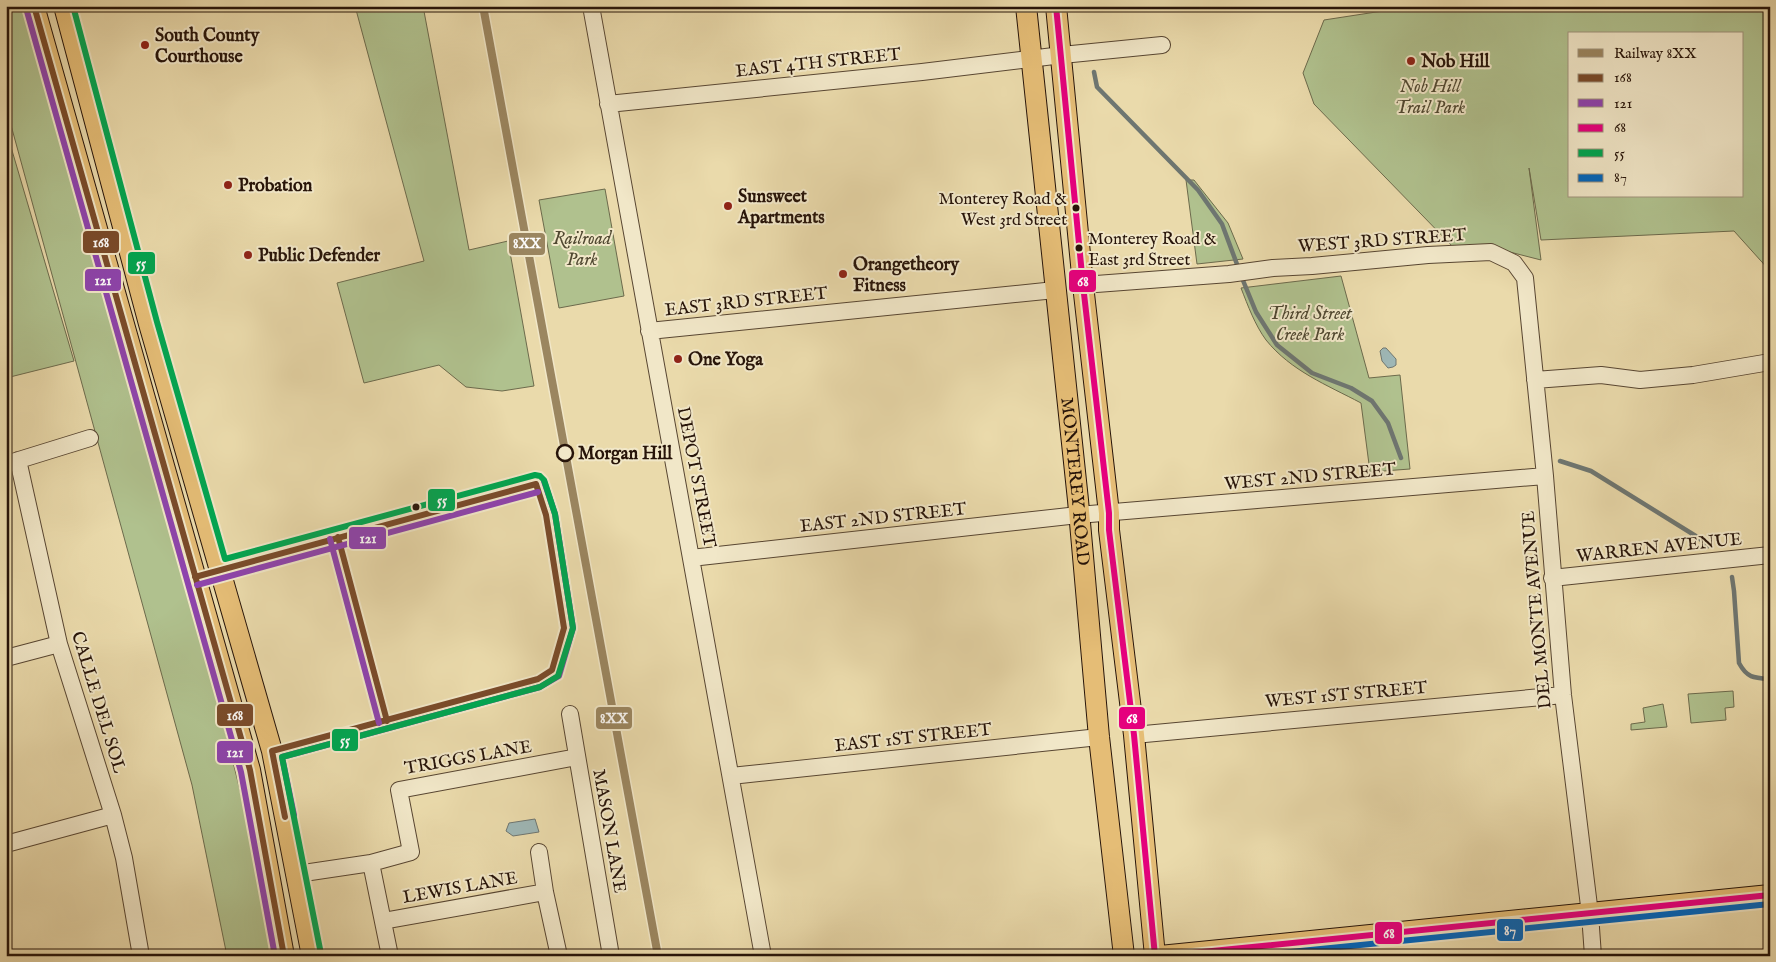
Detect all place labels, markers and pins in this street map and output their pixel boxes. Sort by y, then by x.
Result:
place label: South County Courthouse [155,25,260,69]
marker: South County Courthouse [139,39,151,51]
place label: Nob Hill [1420,51,1491,74]
marker: Nob Hill [1405,55,1417,67]
place label: Probation [238,175,313,198]
marker: Probation [222,179,234,191]
place label: Sunsweet Apartments [737,186,825,230]
place label: Monterey Road & West 3rd Street [938,189,1067,231]
marker: Sunsweet Apartments [722,200,734,212]
marker: Monterey Road & West 3rd Street [1071,203,1081,213]
place label: Monterey Road & East 3rd Street [1088,229,1217,271]
marker: Monterey Road & East 3rd Street [1074,243,1084,253]
place label: Public Defender [258,245,380,268]
marker: Public Defender [242,249,254,261]
place label: Orangetheory Fitness [853,254,960,298]
marker: Orangetheory Fitness [837,268,849,280]
place label: One Yoga [688,349,764,372]
marker: One Yoga [672,353,684,365]
place label: Morgan Hill [578,443,673,466]
marker: Morgan Hill [556,444,574,462]
unlabelled marker [411,502,421,512]

